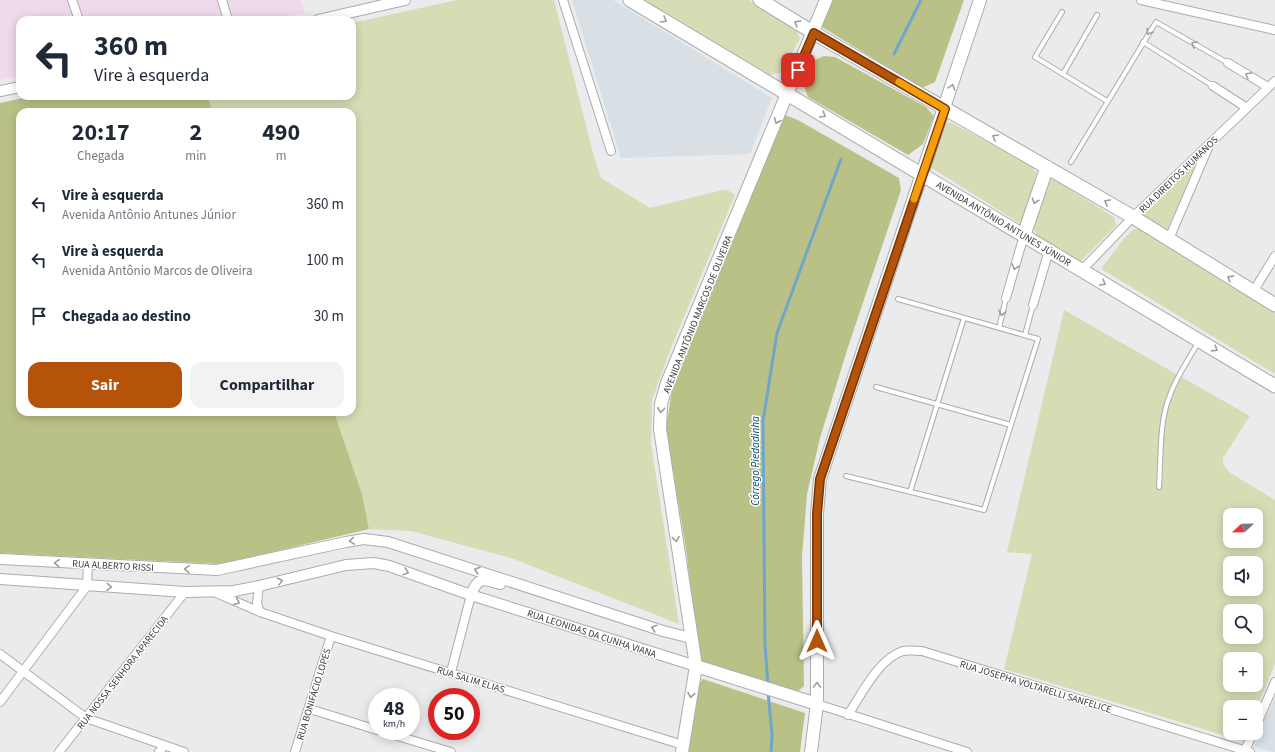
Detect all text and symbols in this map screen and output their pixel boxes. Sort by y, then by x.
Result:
one-way arrow [660,15,667,22]
one-way arrow [794,20,801,28]
text: 360 m [94,26,168,66]
one-way arrow [1147,28,1154,35]
icon: left [28,32,80,84]
one-way arrow [1191,41,1198,48]
pin [781,53,815,87]
icon: arrive [787,59,809,81]
text: Vire à esquerda [94,63,209,88]
one-way arrow [1245,72,1252,80]
one-way arrow [947,84,956,91]
one-way arrow [819,110,826,118]
text: 20:17 [72,115,130,150]
text: 2 [190,115,202,150]
text: 490 [262,115,300,150]
one-way arrow [774,116,782,124]
street label: RUA DIREITOS HUMANOS [1136,133,1221,216]
one-way arrow [992,135,999,142]
text: Chegada [77,147,124,165]
text: min [185,147,206,165]
text: m [276,147,287,165]
street label: AVENIDA ANTÔNIO ANTUNES JÚNIOR [933,178,1074,270]
text: Vire à esquerda [62,185,164,206]
icon: left [28,193,50,215]
text: 360 m [306,194,344,215]
one-way arrow [1032,197,1040,204]
one-way arrow [1104,200,1111,207]
text: Avenida Antônio Antunes Júnior [62,206,236,224]
street label: AVENIDA ANTÔNIO MARCOS DE OLIVEIRA [660,233,736,395]
text: Vire à esquerda [62,241,164,262]
icon: left [28,249,50,271]
text: 100 m [306,250,344,271]
text: Avenida Antônio Marcos de Oliveira [62,262,252,280]
one-way arrow [1011,263,1020,270]
one-way arrow [1227,275,1234,282]
one-way arrow [1099,278,1106,285]
icon: arrive [28,305,50,327]
text: Chegada ao destino [62,306,191,327]
text: 30 m [314,306,344,327]
one-way arrow [999,310,1007,316]
one-way arrow [1211,344,1218,351]
button: Sair [28,362,182,408]
button: Compartilhar [190,362,344,408]
one-way arrow [656,407,665,413]
water label: Córrego Piedadinha [748,416,763,506]
north arrow [1223,508,1263,548]
map controls [1223,508,1263,740]
one-way arrow [349,536,355,545]
one-way arrow [671,536,680,542]
button: sound [1223,556,1263,596]
street label: RUA ALBERTO RISSI [72,557,154,575]
one-way arrow [54,558,60,567]
one-way arrow [184,565,190,573]
one-way arrow [474,566,481,574]
one-way arrow [403,568,410,576]
one-way arrow [276,578,283,586]
one-way arrow [106,583,112,592]
one-way arrow [233,597,240,605]
button: search [1223,604,1263,644]
street label: RUA LEONIDAS DA CUNHA VIANA [525,606,659,662]
street label: RUA NOSSA SENHORA APARECIDA [74,612,172,732]
position arrow [796,620,838,662]
one-way arrow [651,624,658,632]
street label: RUA BONIFÁCIO LOPES [293,647,335,742]
button: + [1223,652,1263,692]
street label: RUA JOSEPHA VOLTARELLI SANFELICE [958,657,1113,717]
street label: RUA SALIM ELIAS [435,663,506,697]
one-way arrow [813,682,821,688]
speed limit sign: 50 [428,688,480,740]
one-way arrow [688,691,696,698]
text: 48 [383,695,405,723]
button: − [1223,700,1263,740]
text: km/h [383,717,405,731]

